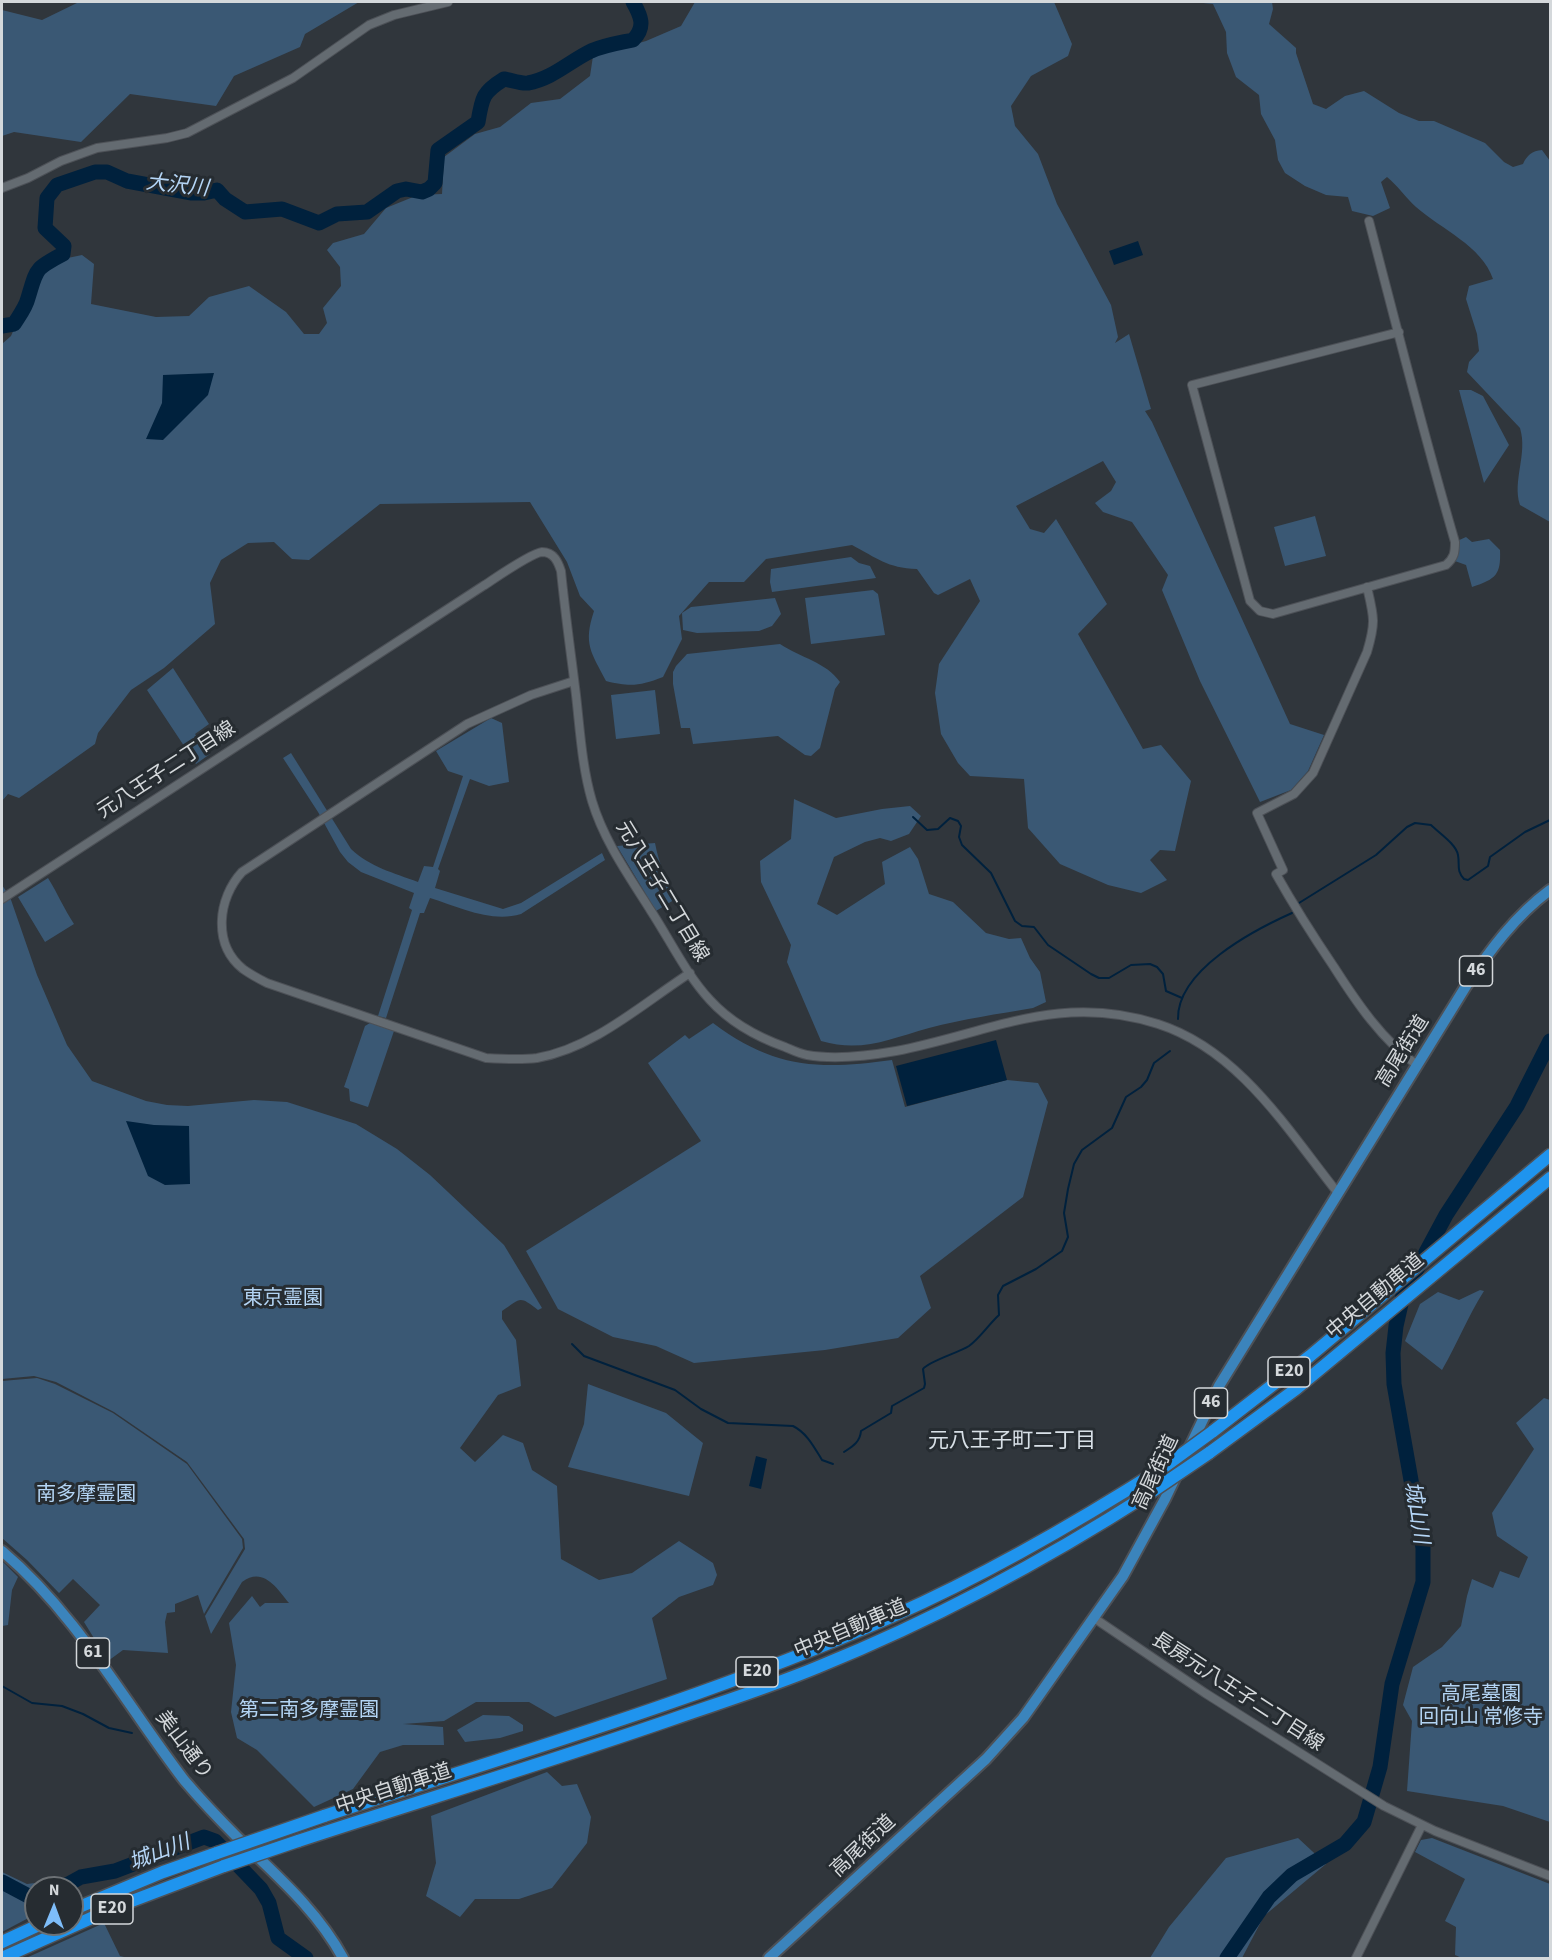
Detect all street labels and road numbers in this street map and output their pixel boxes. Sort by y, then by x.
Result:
street label: 元八王子二丁目線 [93,717,241,825]
street label: 元八王子二丁目線 [610,817,712,967]
road number: 46 [1460,956,1492,986]
street label: 高尾街道 [1373,1012,1435,1092]
street label: 中央自動車道 [1322,1249,1430,1345]
road number: E20 [1268,1357,1310,1387]
road number: 46 [1194,1388,1228,1418]
street label: 高尾街道 [1129,1432,1185,1514]
street label: 中央自動車道 [791,1596,911,1664]
street label: 長房元八王子二丁目線 [1147,1628,1327,1758]
road number: 61 [76,1638,110,1668]
road number: E20 [736,1657,778,1687]
street label: 美山通り [149,1707,217,1785]
street label: 中央自動車道 [333,1760,455,1820]
street label: 高尾街道 [827,1811,901,1883]
road number: E20 [91,1894,133,1924]

